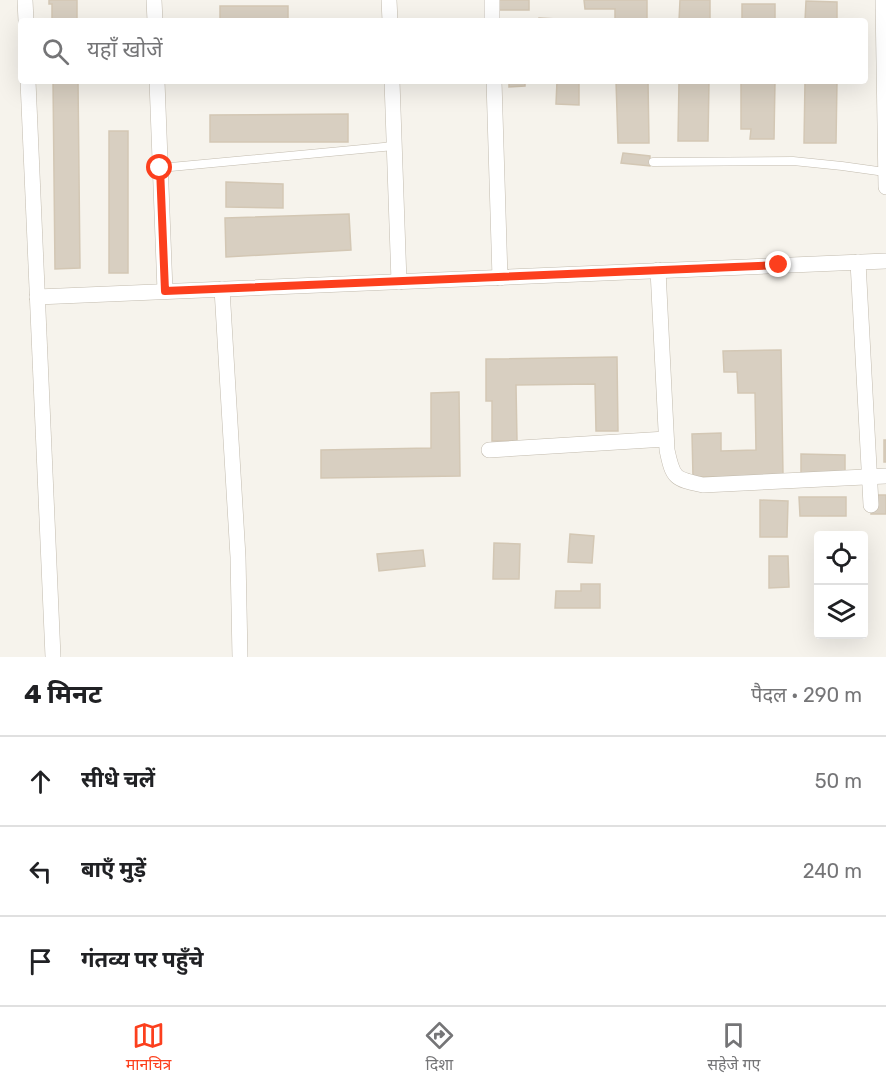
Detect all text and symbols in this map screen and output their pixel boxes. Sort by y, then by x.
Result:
search box [18,18,868,84]
icon: search [39,35,72,68]
text: यहाँ खोजें [87,36,163,63]
route start [146,154,172,180]
route end [765,251,791,277]
map controls [814,531,868,639]
button: locate [814,531,868,585]
button: layers [814,585,868,639]
text: 4 मिनट [24,679,102,710]
text: पैदल · 290 m [751,683,862,707]
icon: ahead [24,765,57,798]
text: सीधे चलें [81,766,155,793]
text: 50 m [815,769,862,793]
icon: left [24,855,57,888]
text: बाएँ मुड़ें [81,856,146,883]
text: 240 m [803,859,862,883]
icon: arrive [24,945,57,978]
text: गंतव्य पर पहुँचे [81,946,203,973]
tab: मानचित्र [126,1019,171,1077]
tab: दिशा [423,1019,456,1077]
tab: सहेजे गए [707,1019,760,1077]

